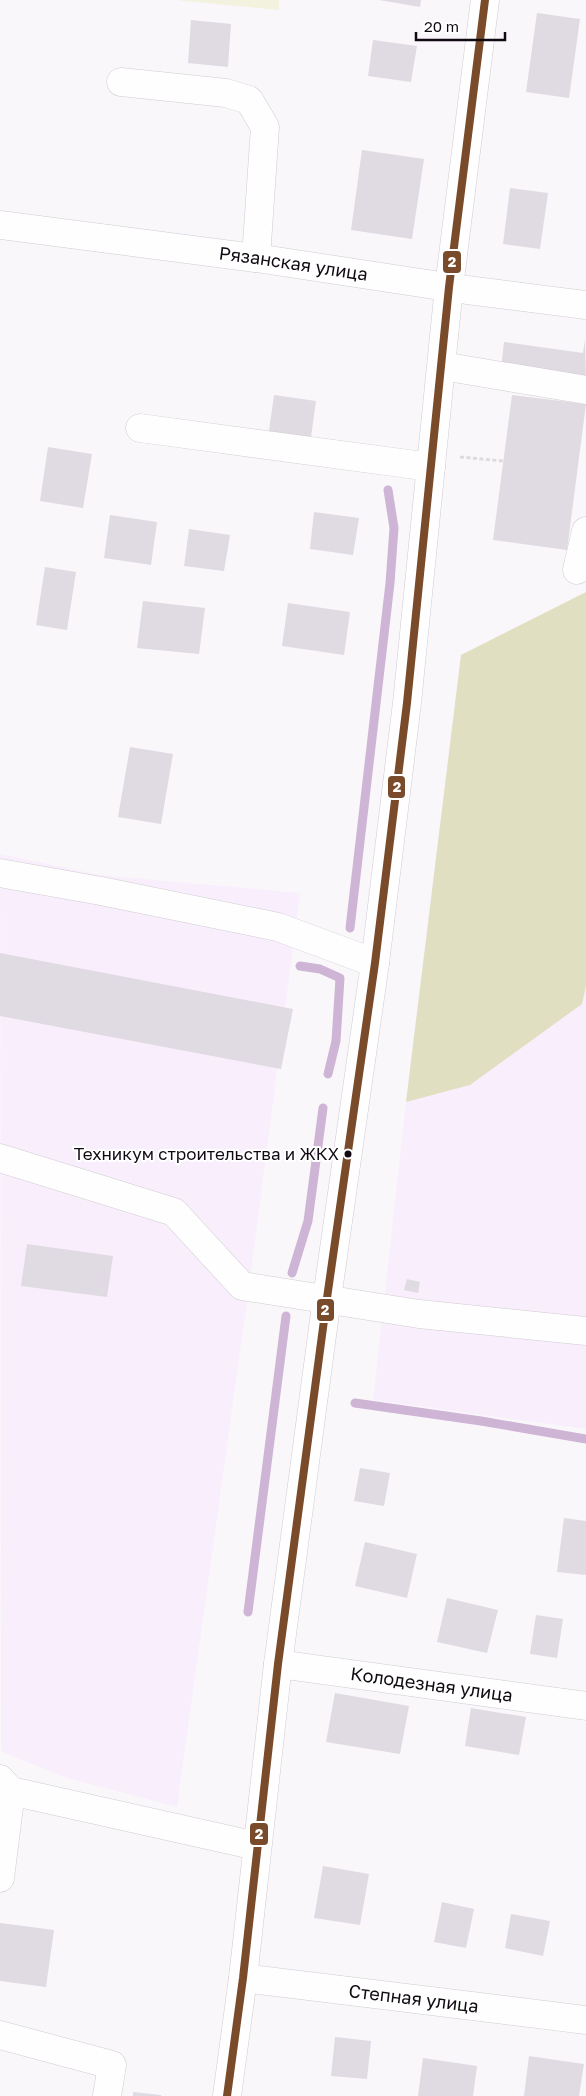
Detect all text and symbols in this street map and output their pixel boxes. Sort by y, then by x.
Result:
scale bar [416,10,505,42]
text: 20 m [424,17,459,35]
street label: Рязанская улица [218,241,370,285]
line badge: 2 [442,250,462,274]
text: 2 [448,253,457,270]
line badge: 2 [387,775,406,799]
text: 2 [393,778,402,795]
place label: Техникум строительства и ЖКХ [74,1143,339,1164]
marker: Техникум строительства и ЖКХ [343,1149,353,1159]
line badge: 2 [316,1298,335,1322]
text: 2 [321,1301,330,1318]
street label: Колодезная улица [349,1662,514,1706]
line badge: 2 [249,1822,269,1846]
text: 2 [255,1825,264,1842]
street label: Степная улица [348,1979,480,2017]

